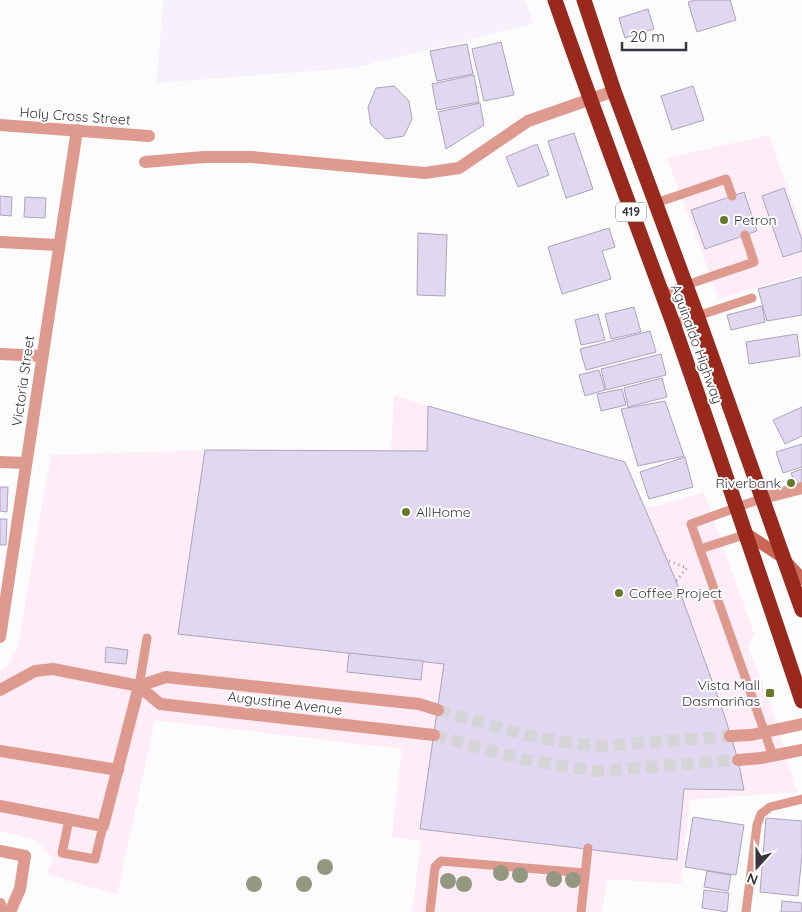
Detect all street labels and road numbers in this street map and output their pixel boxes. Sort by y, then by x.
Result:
street label: Holy Cross Street [19,103,131,129]
road number: 419 [616,202,646,222]
street label: Aguinaldo Highway [667,282,727,406]
street label: Victoria Street [8,334,38,428]
street label: Augustine Avenue [227,687,343,719]

